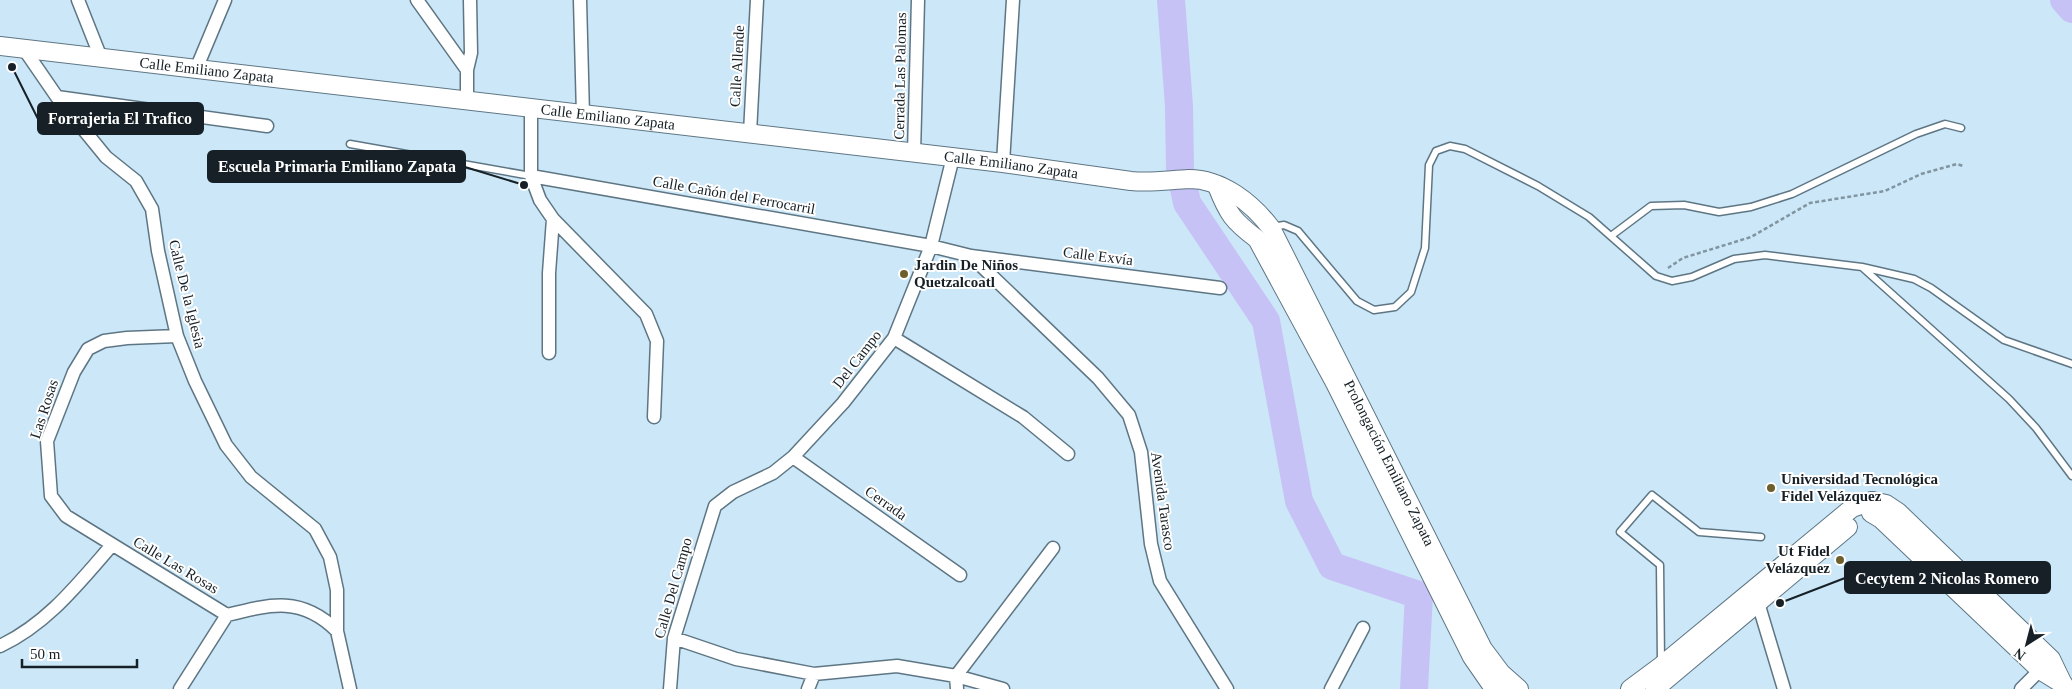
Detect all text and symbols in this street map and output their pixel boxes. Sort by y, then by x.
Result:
street label: Cerrada Las Palomas [891,12,909,140]
street label: Calle Allende [727,24,747,107]
street label: Calle Emiliano Zapata [139,54,275,86]
street label: Calle Emiliano Zapata [540,101,676,133]
callout: Forrajeria El Trafico [38,103,203,134]
text: Forrajeria El Trafico [48,110,192,128]
street label: Calle Emiliano Zapata [943,148,1080,181]
callout: Escuela Primaria Emiliano Zapata [208,151,465,182]
text: Escuela Primaria Emiliano Zapata [218,158,456,176]
street label: Calle Cañón del Ferrocarril [652,173,816,217]
street label: Calle De la Iglesia [166,238,208,350]
street label: Calle Exvía [1062,244,1134,268]
place label: Jardin De Niños Quetzalcoatl [914,257,1018,290]
marker: Jardin De Niños Quetzalcoatl [898,268,910,280]
street label: Del Campo [830,327,884,391]
street label: Las Rosas [27,377,61,441]
street label: Prolongación Emiliano Zapata [1341,377,1438,549]
street label: Avenida Tarasco [1148,451,1178,551]
place label: Universidad Tecnológica Fidel Velázquez [1781,471,1939,504]
marker: Universidad Tecnológica Fidel Velázquez [1765,482,1777,494]
street label: Cerrada [862,483,910,523]
street label: Calle Las Rosas [130,533,222,597]
street label: Calle Del Campo [651,536,695,640]
place label: Ut Fidel Velázquez [1766,543,1830,576]
marker: Ut Fidel Velázquez [1834,554,1846,566]
callout: Cecytem 2 Nicolas Romero [1845,562,2050,593]
text: Cecytem 2 Nicolas Romero [1855,570,2039,588]
north arrow [2002,619,2052,669]
scale bar [22,636,138,668]
text: N [2011,645,2028,663]
text: 50 m [30,646,61,662]

